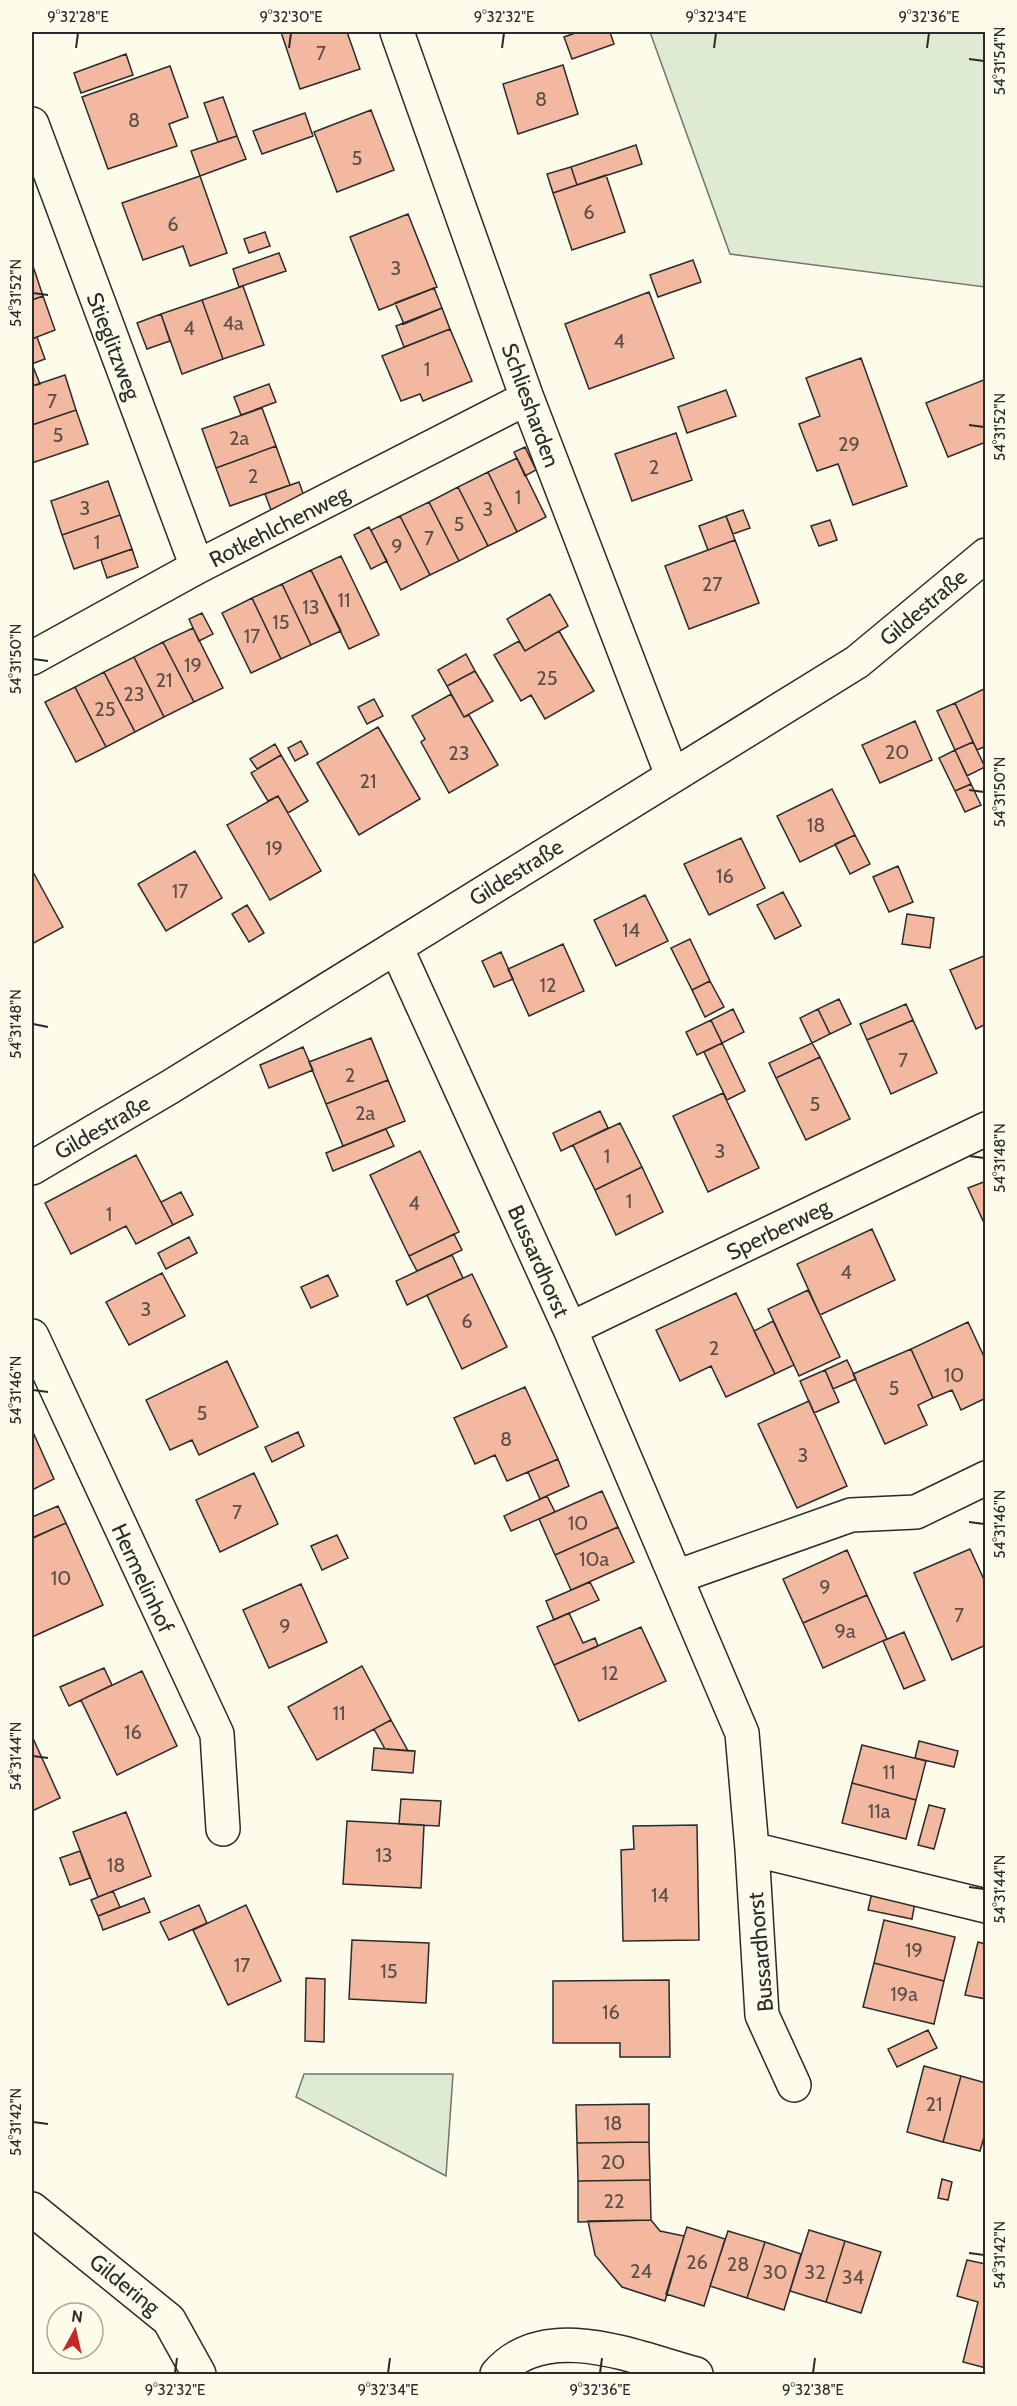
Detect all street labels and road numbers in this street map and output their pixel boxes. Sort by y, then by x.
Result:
street label: Stieglitzweg [81,289,147,405]
street label: Schliesharden [496,340,565,471]
street label: Rotkehlchenweg [205,479,355,573]
street label: Gildestraße [874,563,972,652]
street label: Gildestraße [464,833,568,912]
street label: Gildestraße [50,1089,155,1166]
street label: Sperberweg [722,1192,835,1266]
street label: Bussardhorst [502,1201,575,1322]
street label: Hermelinhof [106,1519,180,1637]
street label: Bussardhorst [742,1891,779,2013]
street label: Gildering [84,2248,166,2322]

